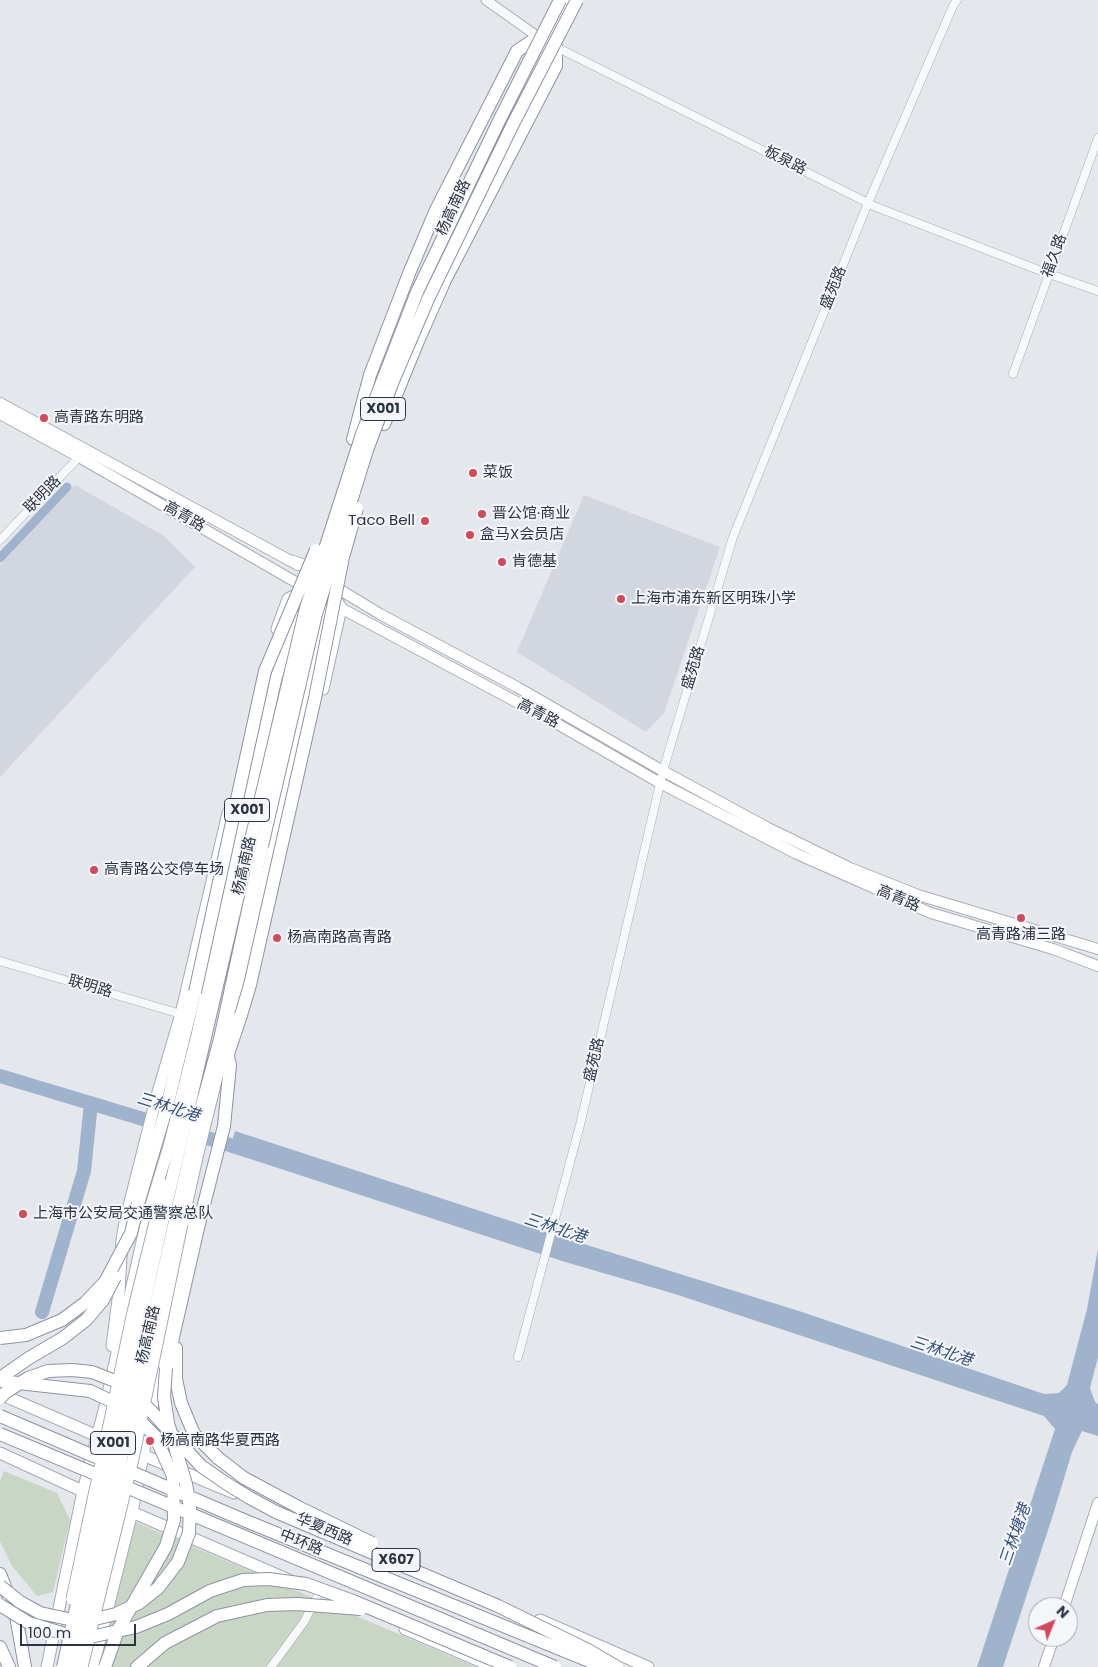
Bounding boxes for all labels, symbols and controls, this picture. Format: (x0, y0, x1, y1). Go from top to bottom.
street label: 板泉路 (761, 143, 809, 179)
street label: 杨高南路 (433, 177, 475, 239)
street label: 福久路 (1039, 232, 1071, 280)
street label: 盛苑路 (817, 264, 851, 312)
road number: X001 (360, 398, 406, 420)
place label: 高青路东明路 (54, 409, 144, 427)
marker: 高青路东明路 (38, 412, 50, 424)
place label: 菜饭 (483, 464, 513, 482)
marker: 菜饭 (467, 467, 479, 479)
street label: 联明路 (21, 473, 65, 517)
street label: 高青路 (160, 498, 208, 536)
place label: 晋公馆·商业 (492, 505, 570, 523)
marker: 晋公馆·商业 (476, 508, 488, 520)
place label: Taco Bell (348, 512, 415, 530)
marker: Taco Bell (419, 515, 431, 527)
place label: 盒马X会员店 (480, 526, 564, 544)
marker: 盒马X会员店 (464, 529, 476, 541)
place label: 肯德基 (512, 553, 557, 571)
marker: 肯德基 (496, 556, 508, 568)
place label: 上海市浦东新区明珠小学 (631, 590, 796, 608)
marker: 上海市浦东新区明珠小学 (615, 593, 627, 605)
street label: 盛苑路 (679, 644, 709, 692)
street label: 高青路 (514, 695, 562, 733)
road number: X001 (224, 798, 270, 822)
street label: 杨高南路 (229, 835, 261, 897)
place label: 高青路公交停车场 (104, 861, 224, 879)
marker: 高青路公交停车场 (88, 864, 100, 876)
street label: 高青路 (874, 882, 922, 916)
marker: 高青路浦三路 (1015, 912, 1027, 924)
place label: 高青路浦三路 (976, 926, 1066, 944)
place label: 杨高南路高青路 (287, 929, 392, 947)
marker: 杨高南路高青路 (271, 932, 283, 944)
street label: 联明路 (66, 972, 114, 1002)
street label: 盛苑路 (581, 1036, 609, 1084)
water label: 三林北港 (135, 1089, 201, 1127)
place label: 上海市公安局交通警察总队 (33, 1205, 213, 1223)
marker: 上海市公安局交通警察总队 (17, 1208, 29, 1220)
water label: 三林北港 (522, 1210, 588, 1248)
street label: 杨高南路 (133, 1304, 165, 1366)
water label: 三林北港 (908, 1333, 974, 1371)
road number: X001 (90, 1432, 136, 1455)
place label: 杨高南路华夏西路 (160, 1432, 280, 1450)
marker: 杨高南路华夏西路 (144, 1435, 156, 1447)
water label: 三林塘港 (997, 1502, 1035, 1568)
street label: 华夏西路 (293, 1510, 355, 1550)
street label: 中环路 (277, 1526, 325, 1560)
road number: X607 (372, 1548, 420, 1572)
north arrow (1028, 1597, 1078, 1647)
text: N (1052, 1601, 1073, 1623)
scale bar (22, 1614, 139, 1646)
text: 100 m (28, 1622, 71, 1643)

